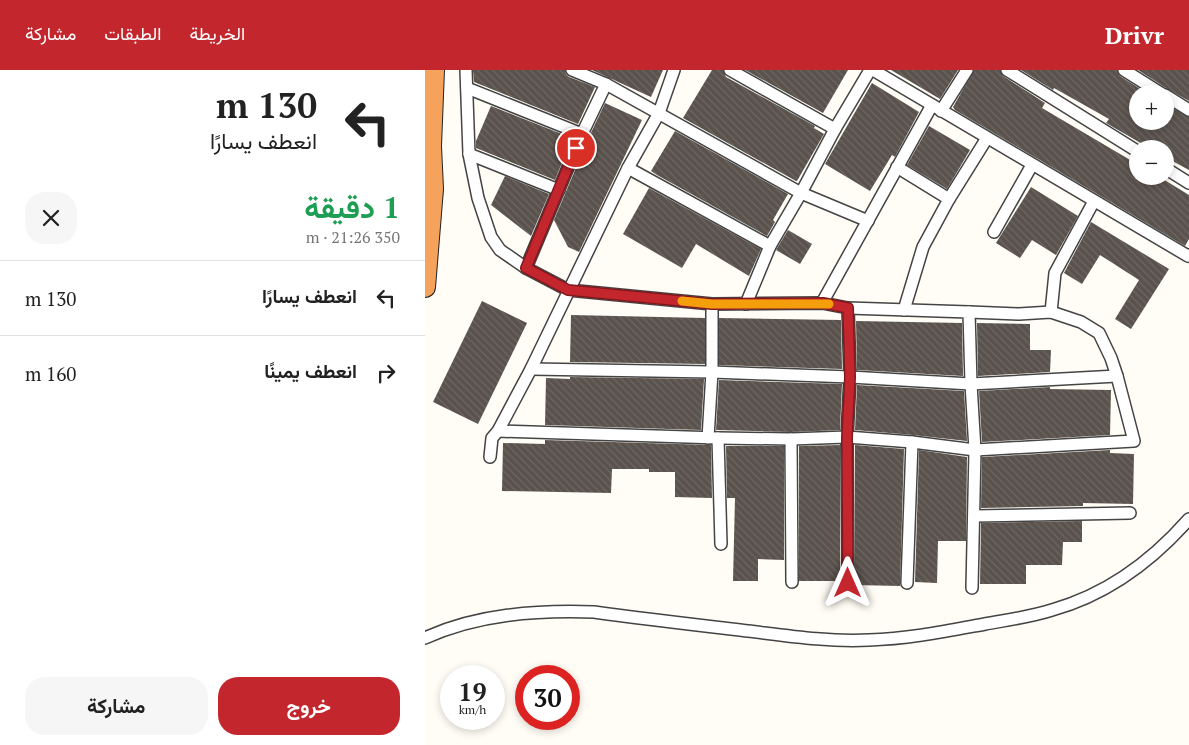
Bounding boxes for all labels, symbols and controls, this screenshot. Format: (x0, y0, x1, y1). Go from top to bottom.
text: Drivr (1105, 19, 1164, 51)
text: مشاركة (25, 21, 76, 45)
text: الطبقات (104, 21, 161, 45)
text: الخريطة (189, 21, 245, 45)
text: 130 m (216, 82, 317, 128)
map controls (1129, 85, 1174, 185)
button: + (1129, 85, 1174, 130)
icon: left (335, 90, 400, 155)
text: انعطف يسارًا (210, 126, 317, 155)
pin (555, 127, 597, 169)
icon: arrive (562, 134, 590, 162)
button: − (1129, 140, 1174, 185)
text: 1 دقيقة (304, 187, 400, 227)
button: close (25, 192, 77, 244)
text: 350 m · 21:26 (306, 226, 400, 248)
text: انعطف يسارًا (262, 283, 357, 308)
icon: left (372, 284, 400, 312)
text: 130 m (25, 286, 76, 311)
text: انعطف يمينًا (264, 358, 357, 383)
icon: right (372, 359, 400, 387)
text: 160 m (25, 361, 76, 386)
position arrow (821, 556, 873, 608)
speed limit sign: 30 (515, 665, 580, 730)
text: 19 (458, 675, 487, 708)
button: مشاركة (25, 677, 208, 735)
button: خروج (218, 677, 400, 735)
text: km/h (459, 702, 486, 717)

